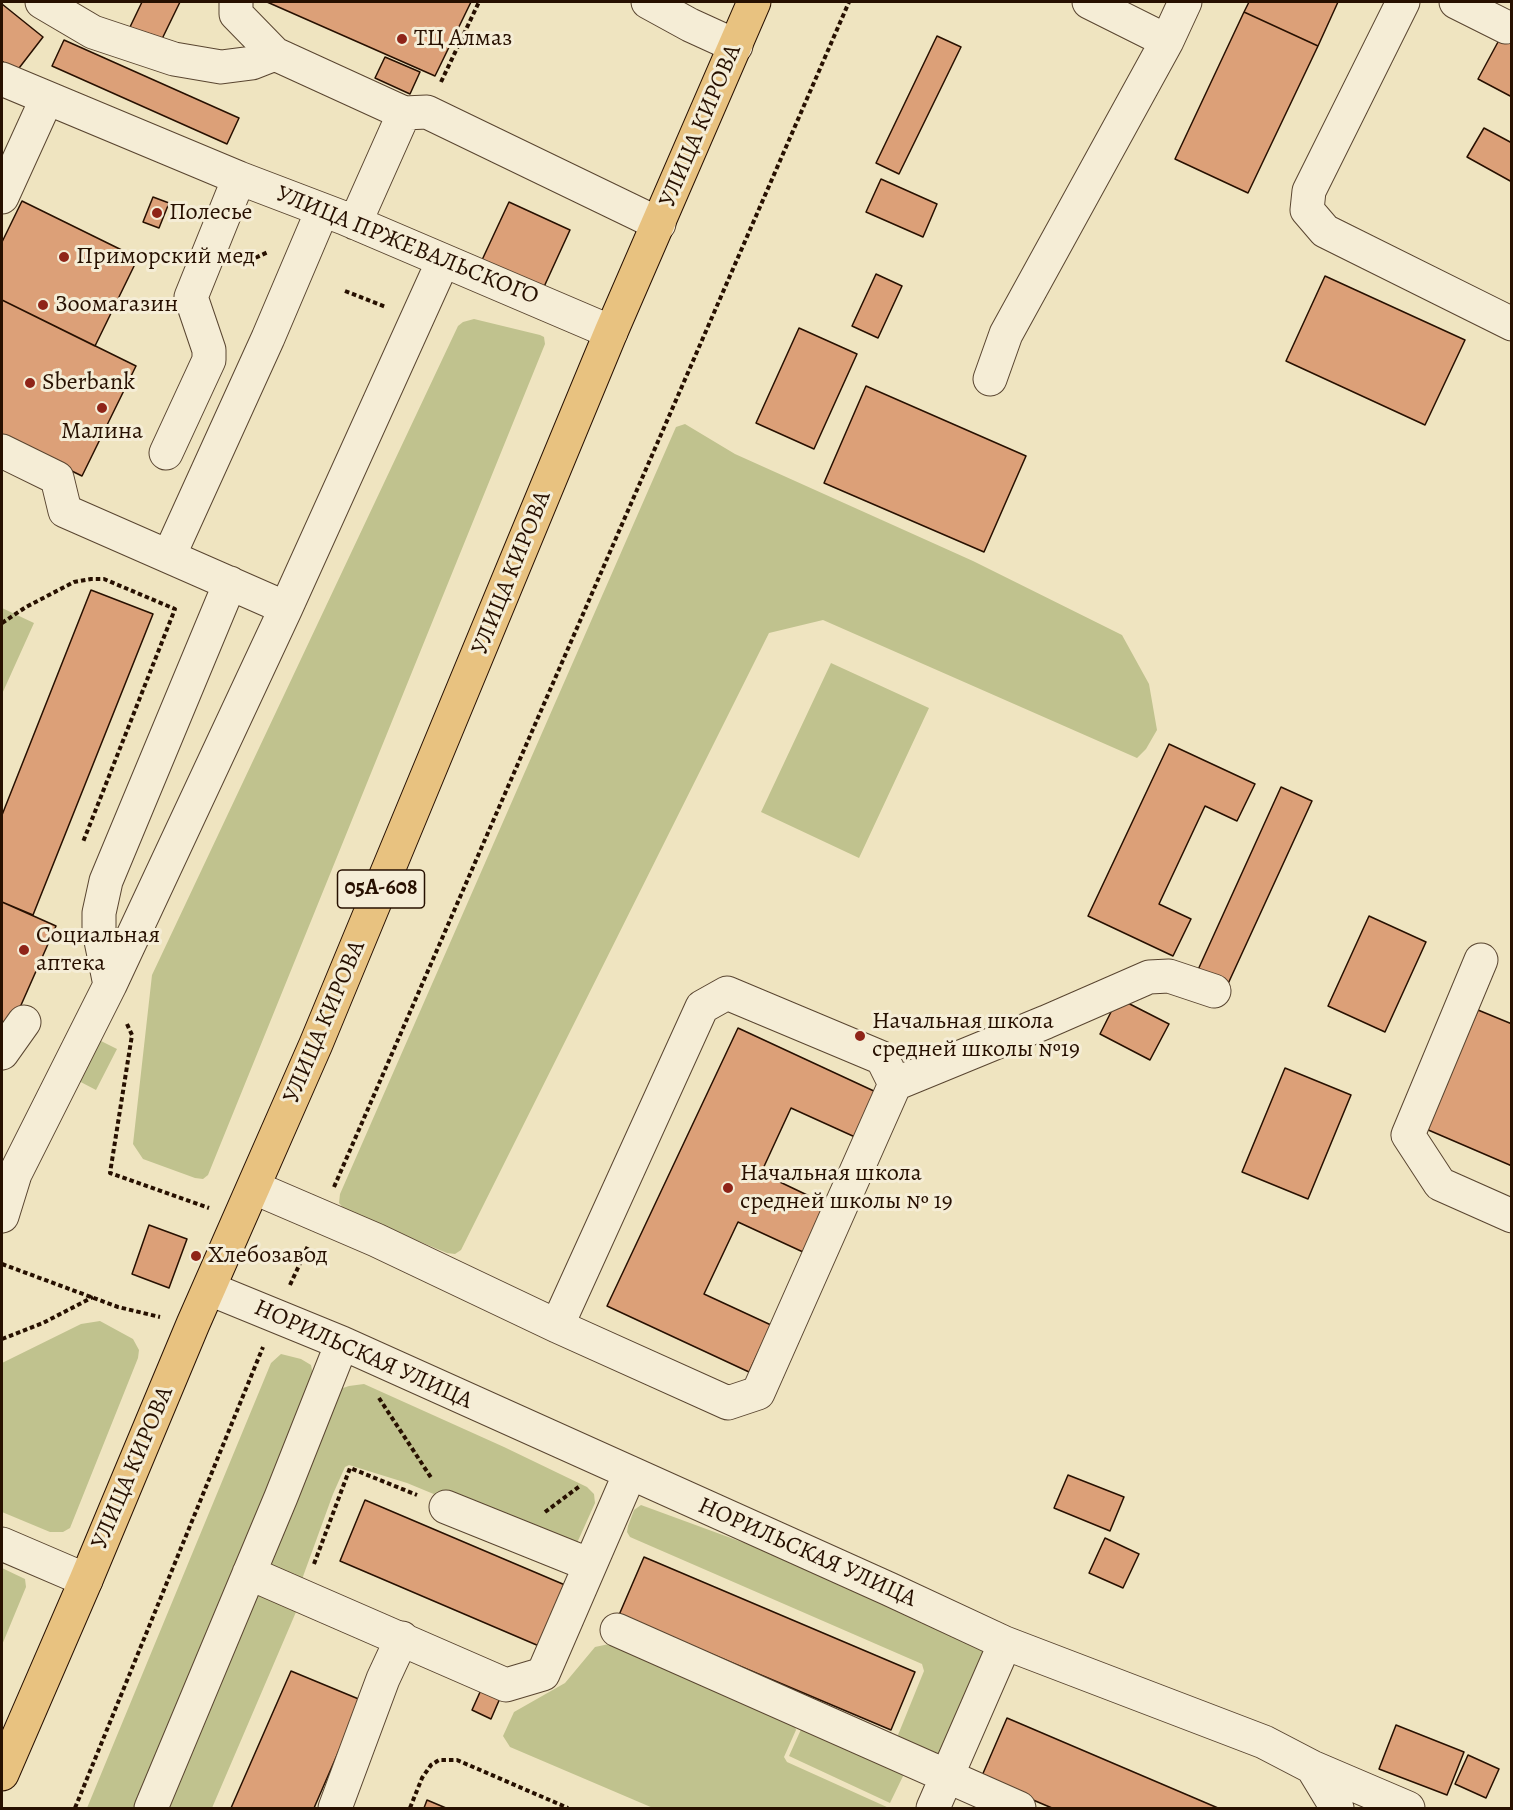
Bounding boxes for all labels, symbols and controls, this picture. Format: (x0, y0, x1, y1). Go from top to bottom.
place label: ТЦ Алмаз (414, 25, 512, 53)
marker: ТЦ Алмаз (395, 32, 409, 46)
street label: УЛИЦА КИРОВА (654, 40, 748, 212)
street label: УЛИЦА ПРЖЕВАЛЬСКОГО (271, 180, 543, 312)
place label: Полесье (169, 199, 252, 227)
marker: Полесье (150, 206, 164, 220)
place label: Приморский мед (76, 243, 255, 271)
marker: Приморский мед (57, 250, 71, 264)
place label: Зоомагазин (55, 291, 178, 319)
marker: Зоомагазин (36, 298, 50, 312)
place label: Sberbank (42, 369, 135, 397)
marker: Sberbank (23, 376, 37, 390)
marker: Малина (95, 401, 109, 415)
place label: Малина (61, 418, 143, 446)
street label: УЛИЦА КИРОВА (466, 487, 558, 659)
road number: 05А-608 (338, 870, 424, 908)
place label: Социальная аптека (36, 922, 160, 978)
street label: УЛИЦА КИРОВА (278, 936, 372, 1108)
marker: Социальная аптека (17, 943, 31, 957)
place label: Начальная школа средней школы №19 (872, 1008, 1080, 1064)
marker: Начальная школа средней школы №19 (853, 1029, 867, 1043)
place label: Начальная школа средней школы № 19 (740, 1160, 953, 1216)
marker: Начальная школа средней школы № 19 (721, 1181, 735, 1195)
place label: Хлебoзавод (208, 1242, 328, 1270)
marker: Хлебoзавод (189, 1249, 203, 1263)
street label: НОРИЛЬСКАЯ УЛИЦА (249, 1294, 477, 1416)
street label: УЛИЦА КИРОВА (86, 1382, 180, 1554)
street label: НОРИЛЬСКАЯ УЛИЦА (693, 1492, 921, 1614)

